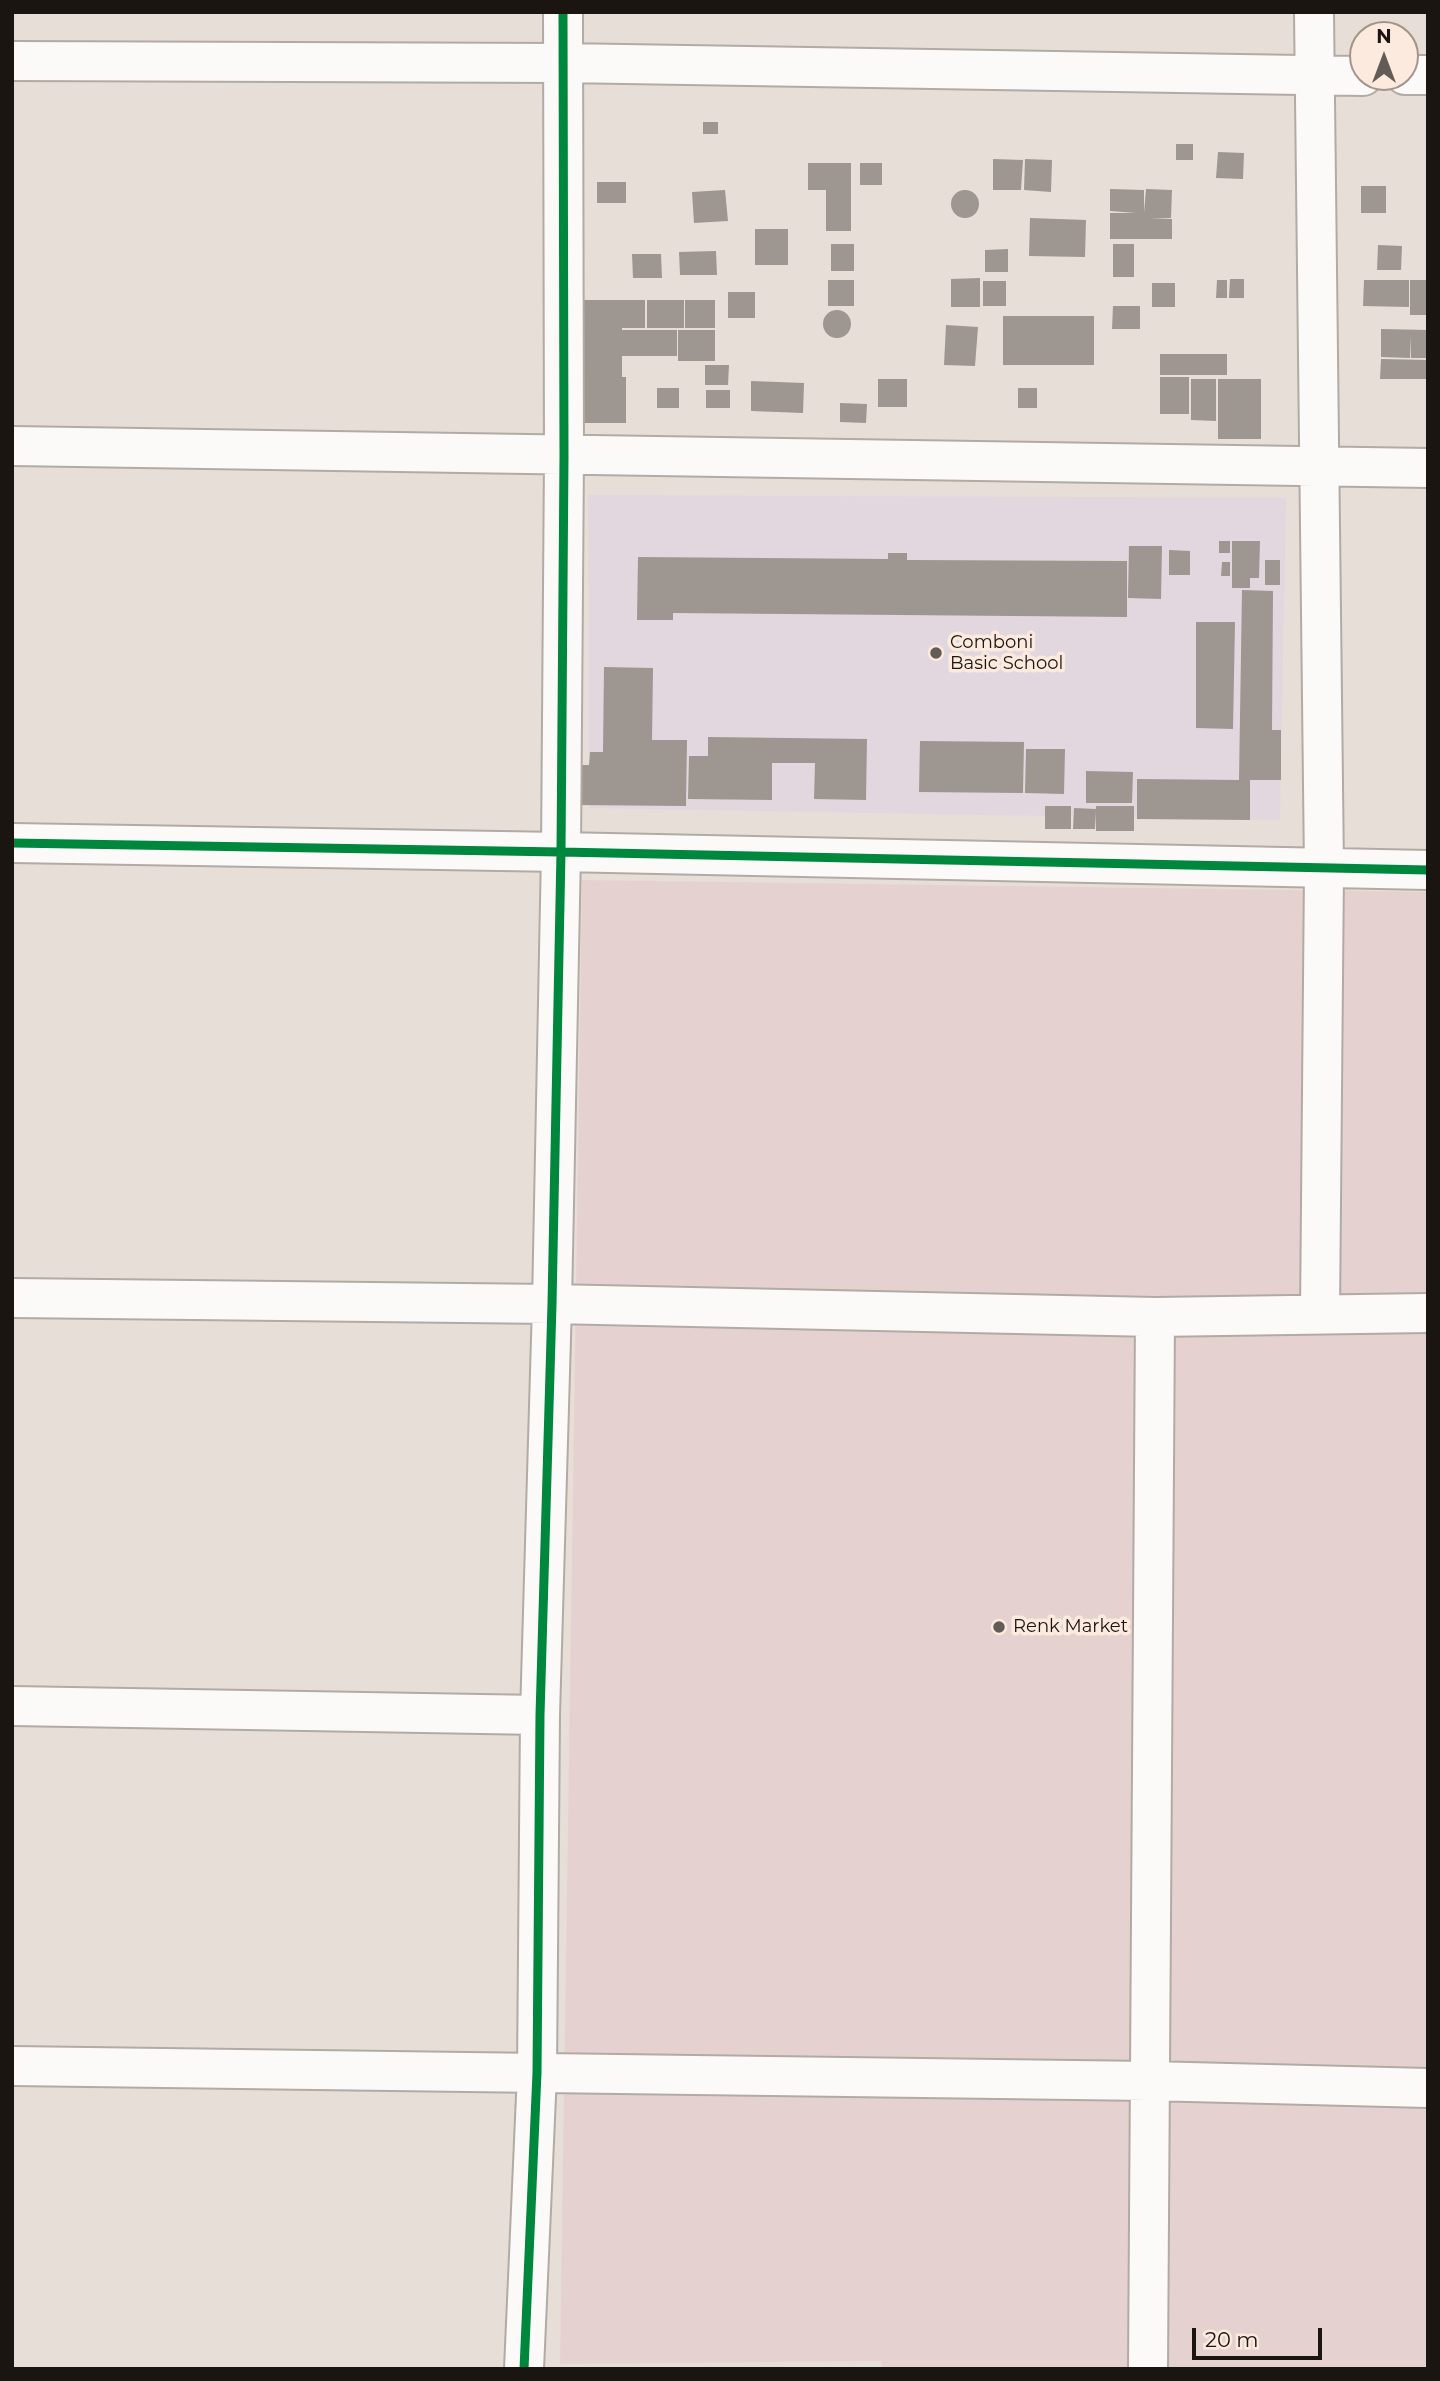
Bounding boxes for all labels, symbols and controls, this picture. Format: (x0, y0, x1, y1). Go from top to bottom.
north arrow (1349, 21, 1419, 91)
text: N (1376, 25, 1392, 48)
place label: Comboni Basic School (950, 632, 1063, 674)
marker: Comboni Basic School (928, 645, 944, 661)
place label: Renk Market (1013, 1616, 1128, 1638)
marker: Renk Market (991, 1619, 1007, 1635)
scale bar (1195, 2314, 1324, 2358)
text: 20 m (1205, 2327, 1259, 2352)

